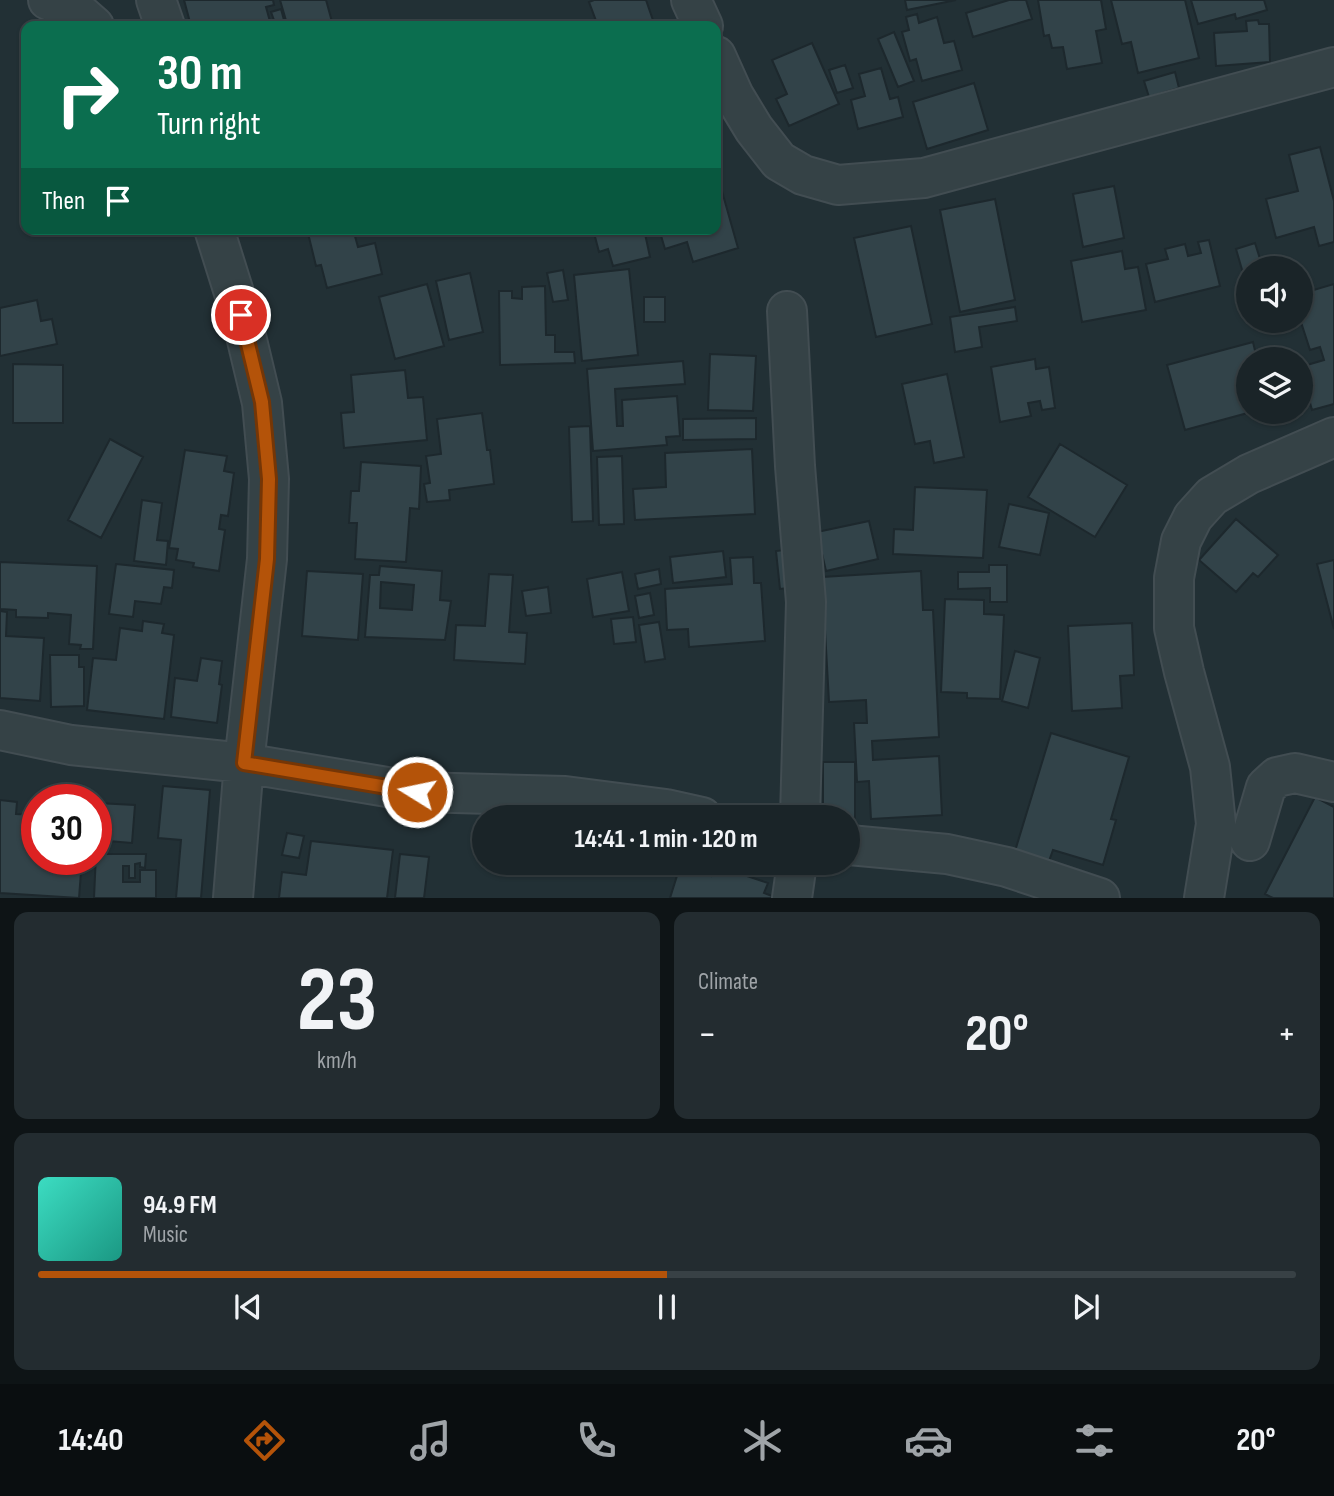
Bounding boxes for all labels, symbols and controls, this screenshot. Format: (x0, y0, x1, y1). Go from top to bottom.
text: 30 m (157, 45, 242, 104)
icon: right (42, 49, 133, 140)
text: Turn right (157, 105, 261, 144)
icon: arrive (99, 182, 137, 220)
text: Then (42, 186, 85, 217)
map controls (1236, 256, 1313, 424)
button: sound (1236, 256, 1313, 333)
pin (211, 285, 271, 345)
icon: arrive (222, 296, 260, 334)
button: layers (1236, 347, 1313, 424)
position arrow (380, 755, 454, 829)
speed limit sign: 30 (21, 784, 112, 875)
text: 14:41 · 1 min · 120 m (574, 824, 758, 855)
text: 23 (297, 947, 377, 1056)
text: Climate (698, 968, 758, 996)
text: 20° (965, 1003, 1029, 1066)
text: − (698, 1012, 717, 1057)
text: + (1277, 1012, 1296, 1057)
text: km/h (317, 1047, 357, 1075)
text: 94.9 FM (143, 1190, 217, 1221)
text: Music (143, 1221, 188, 1249)
icon: previous (229, 1288, 267, 1326)
icon: pause (648, 1288, 686, 1326)
icon: next (1067, 1288, 1105, 1326)
icon: directions (240, 1416, 289, 1465)
icon: music (406, 1416, 455, 1465)
icon: phone (572, 1416, 621, 1465)
icon: climate (738, 1416, 787, 1465)
icon: car (904, 1416, 953, 1465)
icon: filters (1070, 1416, 1119, 1465)
text: 14:40 (58, 1421, 123, 1460)
text: 20° (1236, 1421, 1275, 1460)

